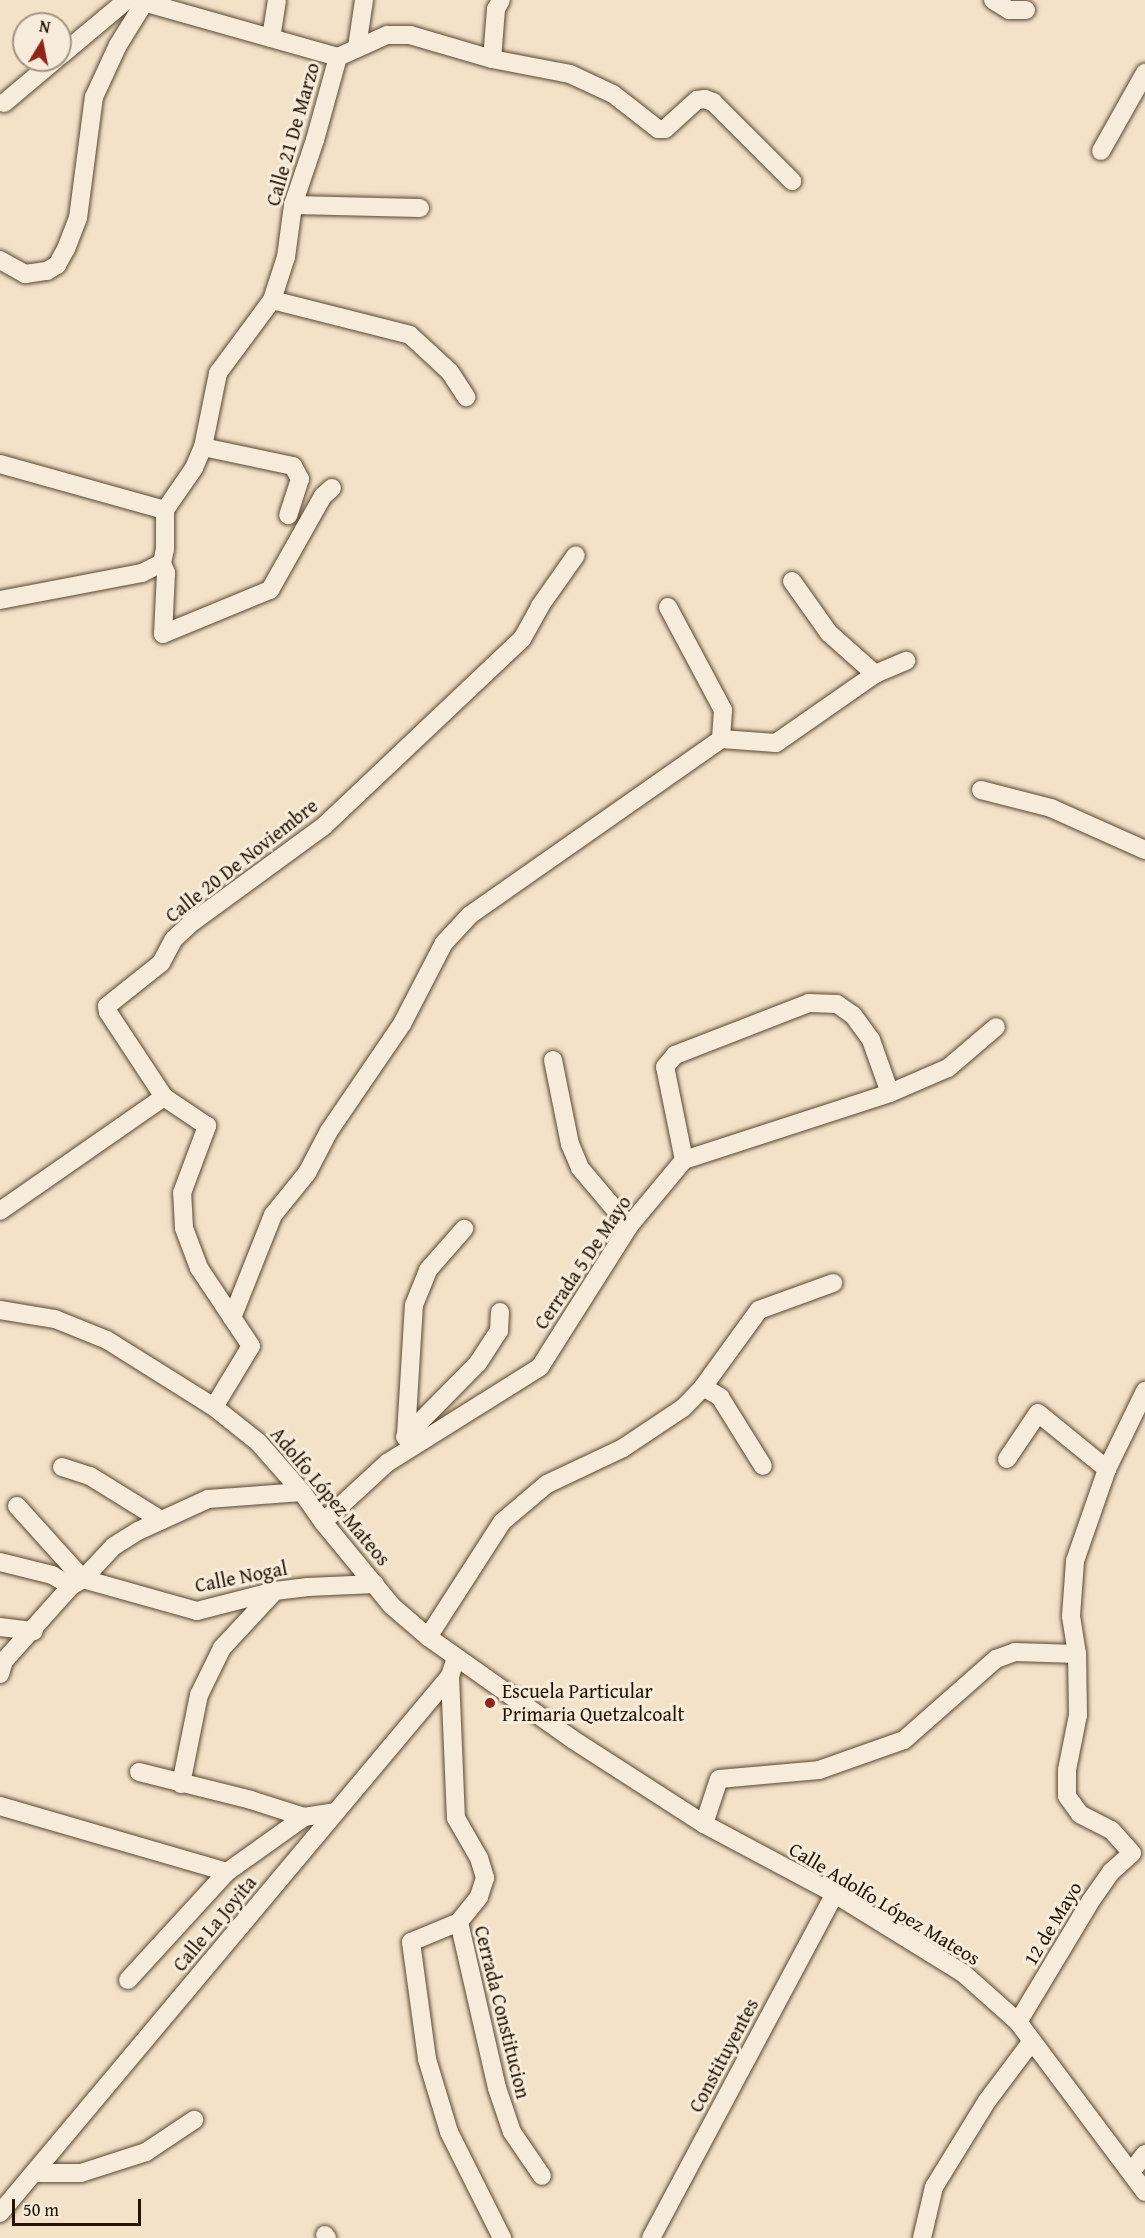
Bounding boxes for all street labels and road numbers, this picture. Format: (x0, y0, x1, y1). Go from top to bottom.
street label: Calle 21 De Marzo (260, 60, 324, 208)
street label: Calle 20 De Noviembre (160, 793, 322, 927)
street label: Cerrada 5 De Mayo (528, 1191, 636, 1333)
street label: Adolfo López Mateos (266, 1422, 396, 1570)
street label: Calle Nogal (193, 1555, 289, 1597)
street label: Calle Adolfo López Mateos (785, 1836, 985, 1970)
street label: Calle La Joyita (167, 1870, 261, 1976)
street label: 12 de Mayo (1018, 1877, 1086, 1969)
street label: Cerrada Constitucion (470, 1923, 536, 2101)
street label: Constituyentes (683, 1994, 763, 2116)

